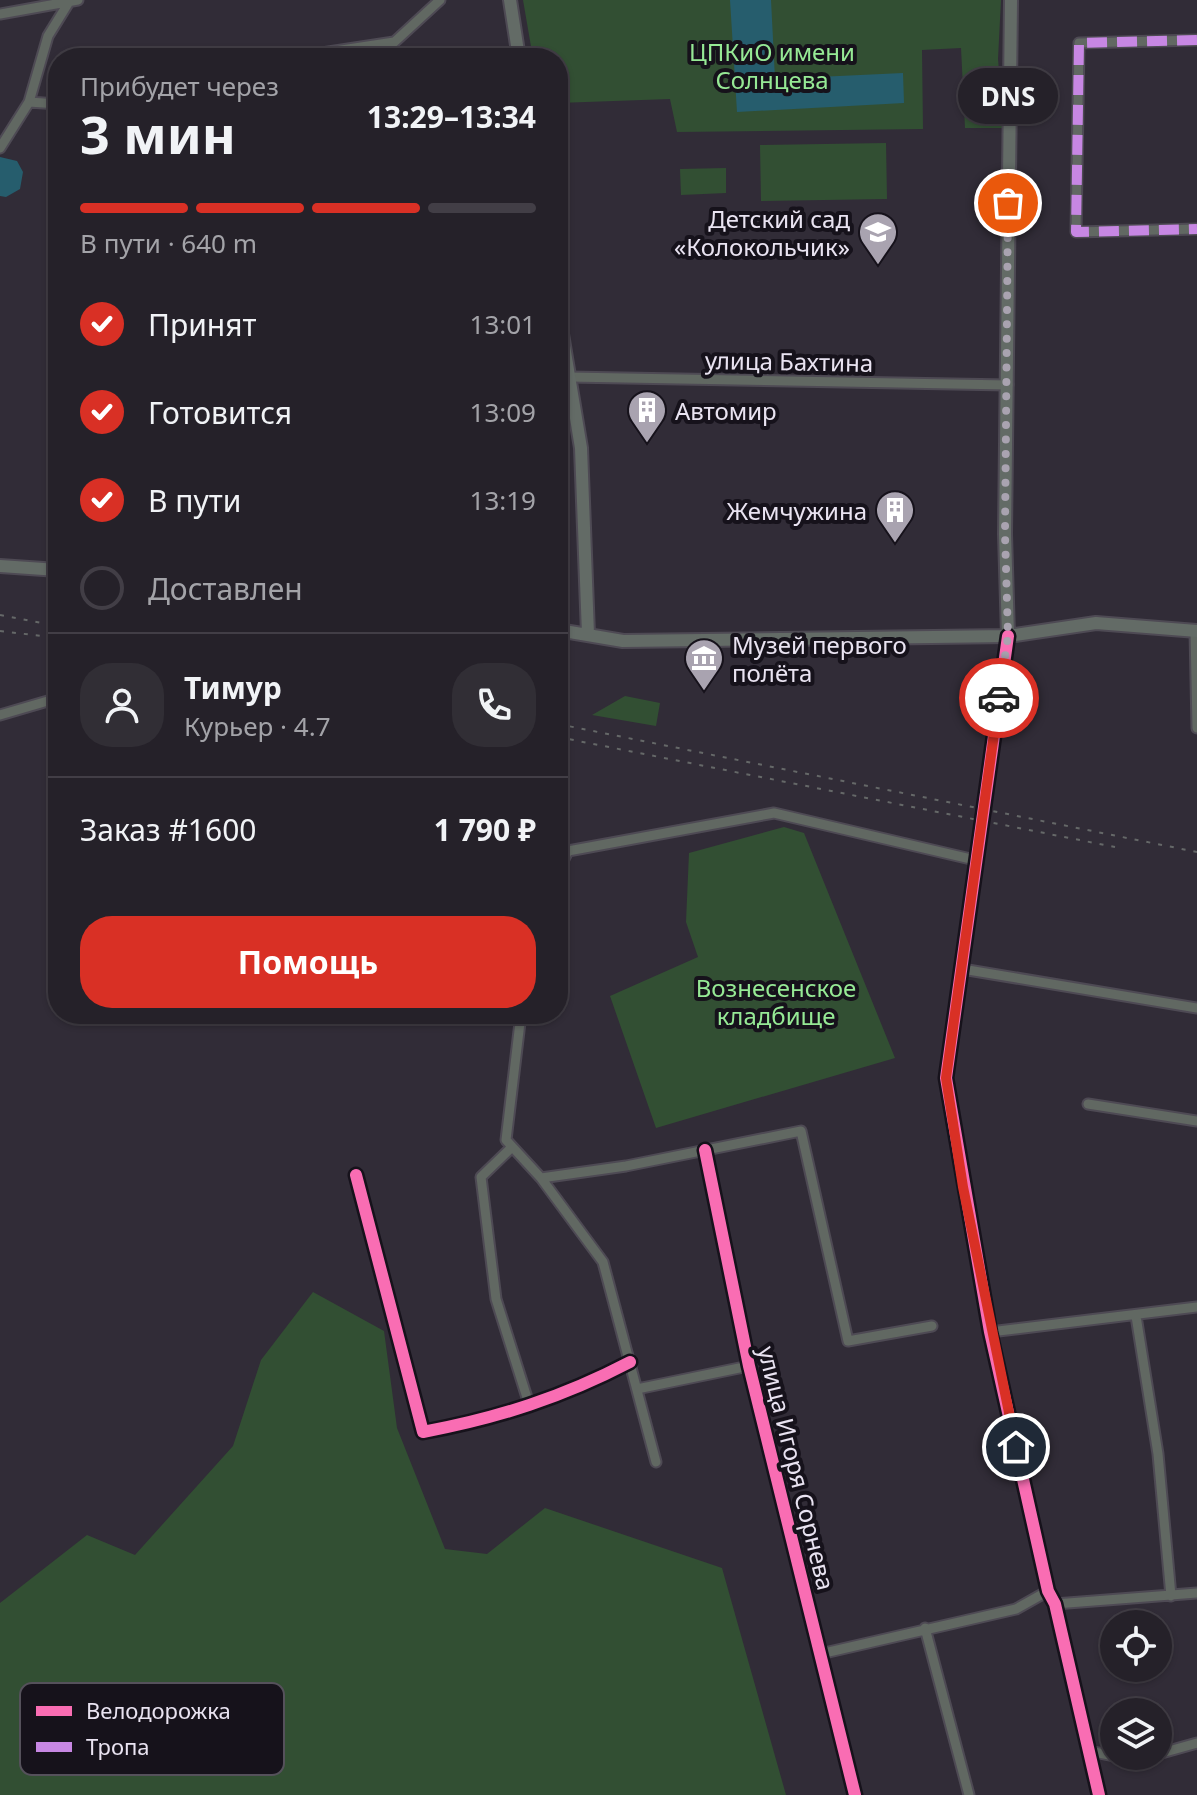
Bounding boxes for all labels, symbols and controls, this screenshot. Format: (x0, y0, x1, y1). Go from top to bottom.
park label: ЦПКиО имени Солнцева (689, 35, 855, 96)
callout: DNS (958, 67, 1058, 123)
text: Прибудет через (80, 68, 279, 104)
text: DNS (981, 78, 1035, 114)
text: 13:29–13:34 (367, 96, 536, 137)
text: 3 мин (80, 98, 236, 169)
pin (974, 169, 1042, 237)
icon: bag (986, 181, 1030, 225)
place label: Детский сад «Колокольчик» (674, 202, 850, 263)
school or university icon: Детский сад «Колокольчик» (857, 211, 899, 266)
text: В пути · 640 m (80, 225, 257, 261)
icon: check (80, 302, 124, 346)
text: Принят (148, 304, 257, 345)
text: 13:01 (470, 306, 536, 342)
street label: улица Бахтина (705, 343, 873, 379)
building icon: Автомир (626, 389, 668, 444)
icon: check (80, 390, 124, 434)
text: Готовится (148, 392, 292, 433)
text: 13:09 (470, 394, 536, 430)
place label: Автомир (675, 394, 777, 427)
icon: check (80, 478, 124, 522)
text: В пути (148, 480, 241, 521)
text: 13:19 (470, 482, 536, 518)
building icon: Жемчужина (874, 489, 916, 544)
place label: Жемчужина (727, 494, 867, 527)
text: Доставлен (148, 568, 303, 609)
place label: Музей первого полёта (732, 628, 907, 689)
museum icon: Музей первого полёта (683, 637, 725, 692)
courier (959, 658, 1039, 738)
button: person (80, 663, 164, 747)
button: phone (452, 663, 536, 747)
text: Тимур (184, 667, 282, 708)
icon: car (977, 676, 1021, 720)
text: Курьер · 4.7 (184, 708, 331, 744)
text: Заказ #1600 (80, 809, 256, 850)
text: 1 790 ₽ (434, 809, 536, 850)
button: Помощь (80, 916, 536, 1008)
park label: Вознесенское кладбище (696, 971, 856, 1032)
street label: улица Игоря Сорнева (751, 1343, 843, 1593)
pin (982, 1413, 1050, 1481)
icon: home (994, 1425, 1038, 1469)
map controls (1100, 1610, 1172, 1770)
button: locate (1100, 1610, 1172, 1682)
legend (20, 1683, 284, 1775)
text: Велодорожка (86, 1695, 231, 1725)
button: layers (1100, 1698, 1172, 1770)
text: Тропа (86, 1731, 150, 1761)

